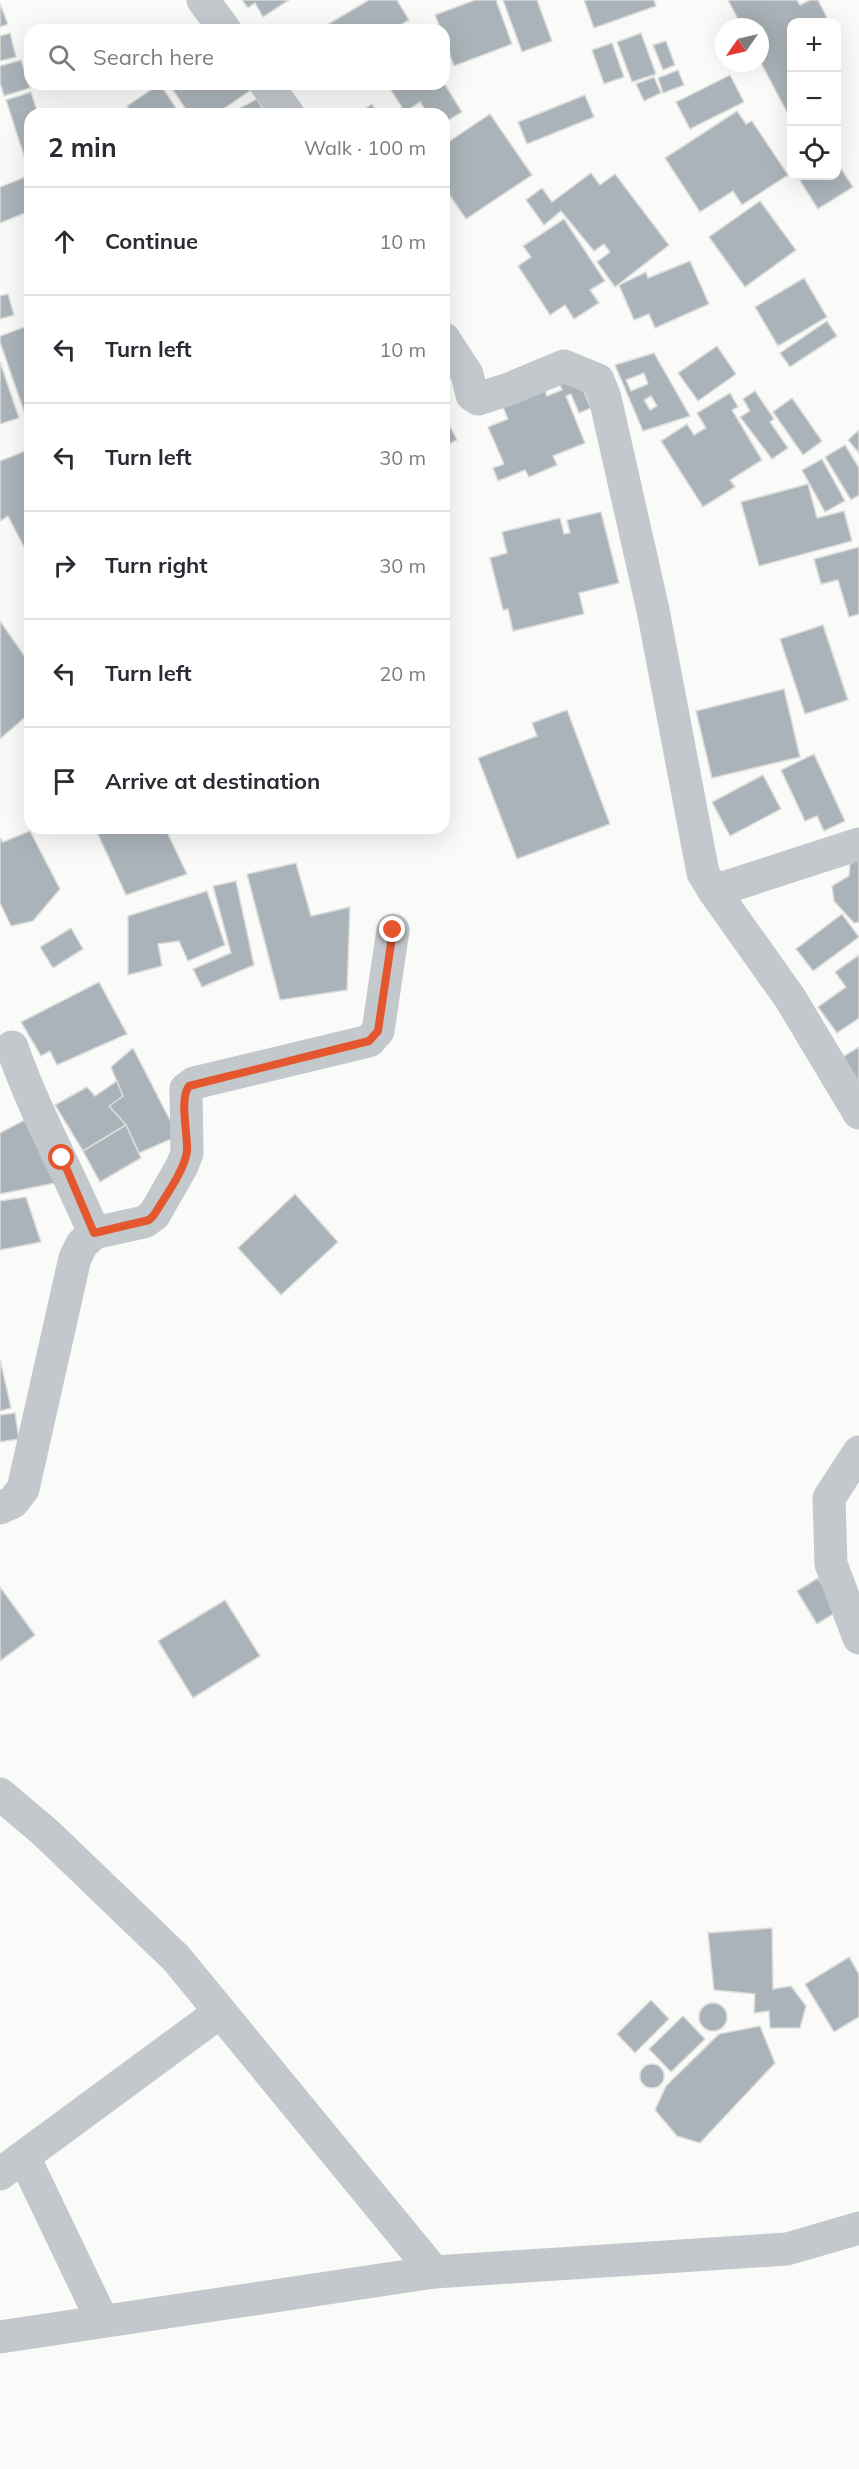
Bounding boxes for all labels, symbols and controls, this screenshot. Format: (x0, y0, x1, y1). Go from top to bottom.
north arrow (715, 18, 769, 72)
map controls (787, 18, 841, 180)
button: + (787, 18, 841, 72)
search box (24, 24, 450, 90)
icon: search (45, 41, 78, 74)
text: Search here (93, 43, 214, 71)
button: − (787, 72, 841, 126)
button: locate (787, 126, 841, 180)
text: 2 min (48, 131, 117, 164)
text: Walk · 100 m (304, 135, 426, 160)
icon: ahead (48, 225, 81, 258)
text: Continue (105, 227, 198, 255)
text: 10 m (379, 229, 426, 254)
icon: left (48, 333, 81, 366)
text: Turn left (105, 335, 192, 363)
text: 10 m (379, 337, 426, 362)
icon: left (48, 441, 81, 474)
text: Turn left (105, 443, 192, 471)
text: 30 m (379, 445, 426, 470)
icon: right (48, 549, 81, 582)
text: Turn right (105, 551, 208, 579)
text: 30 m (379, 553, 426, 578)
icon: left (48, 657, 81, 690)
text: Turn left (105, 659, 192, 687)
text: 20 m (379, 661, 426, 686)
icon: arrive (48, 765, 81, 798)
text: Arrive at destination (105, 767, 320, 795)
route end (379, 916, 405, 942)
route start (48, 1144, 74, 1170)

